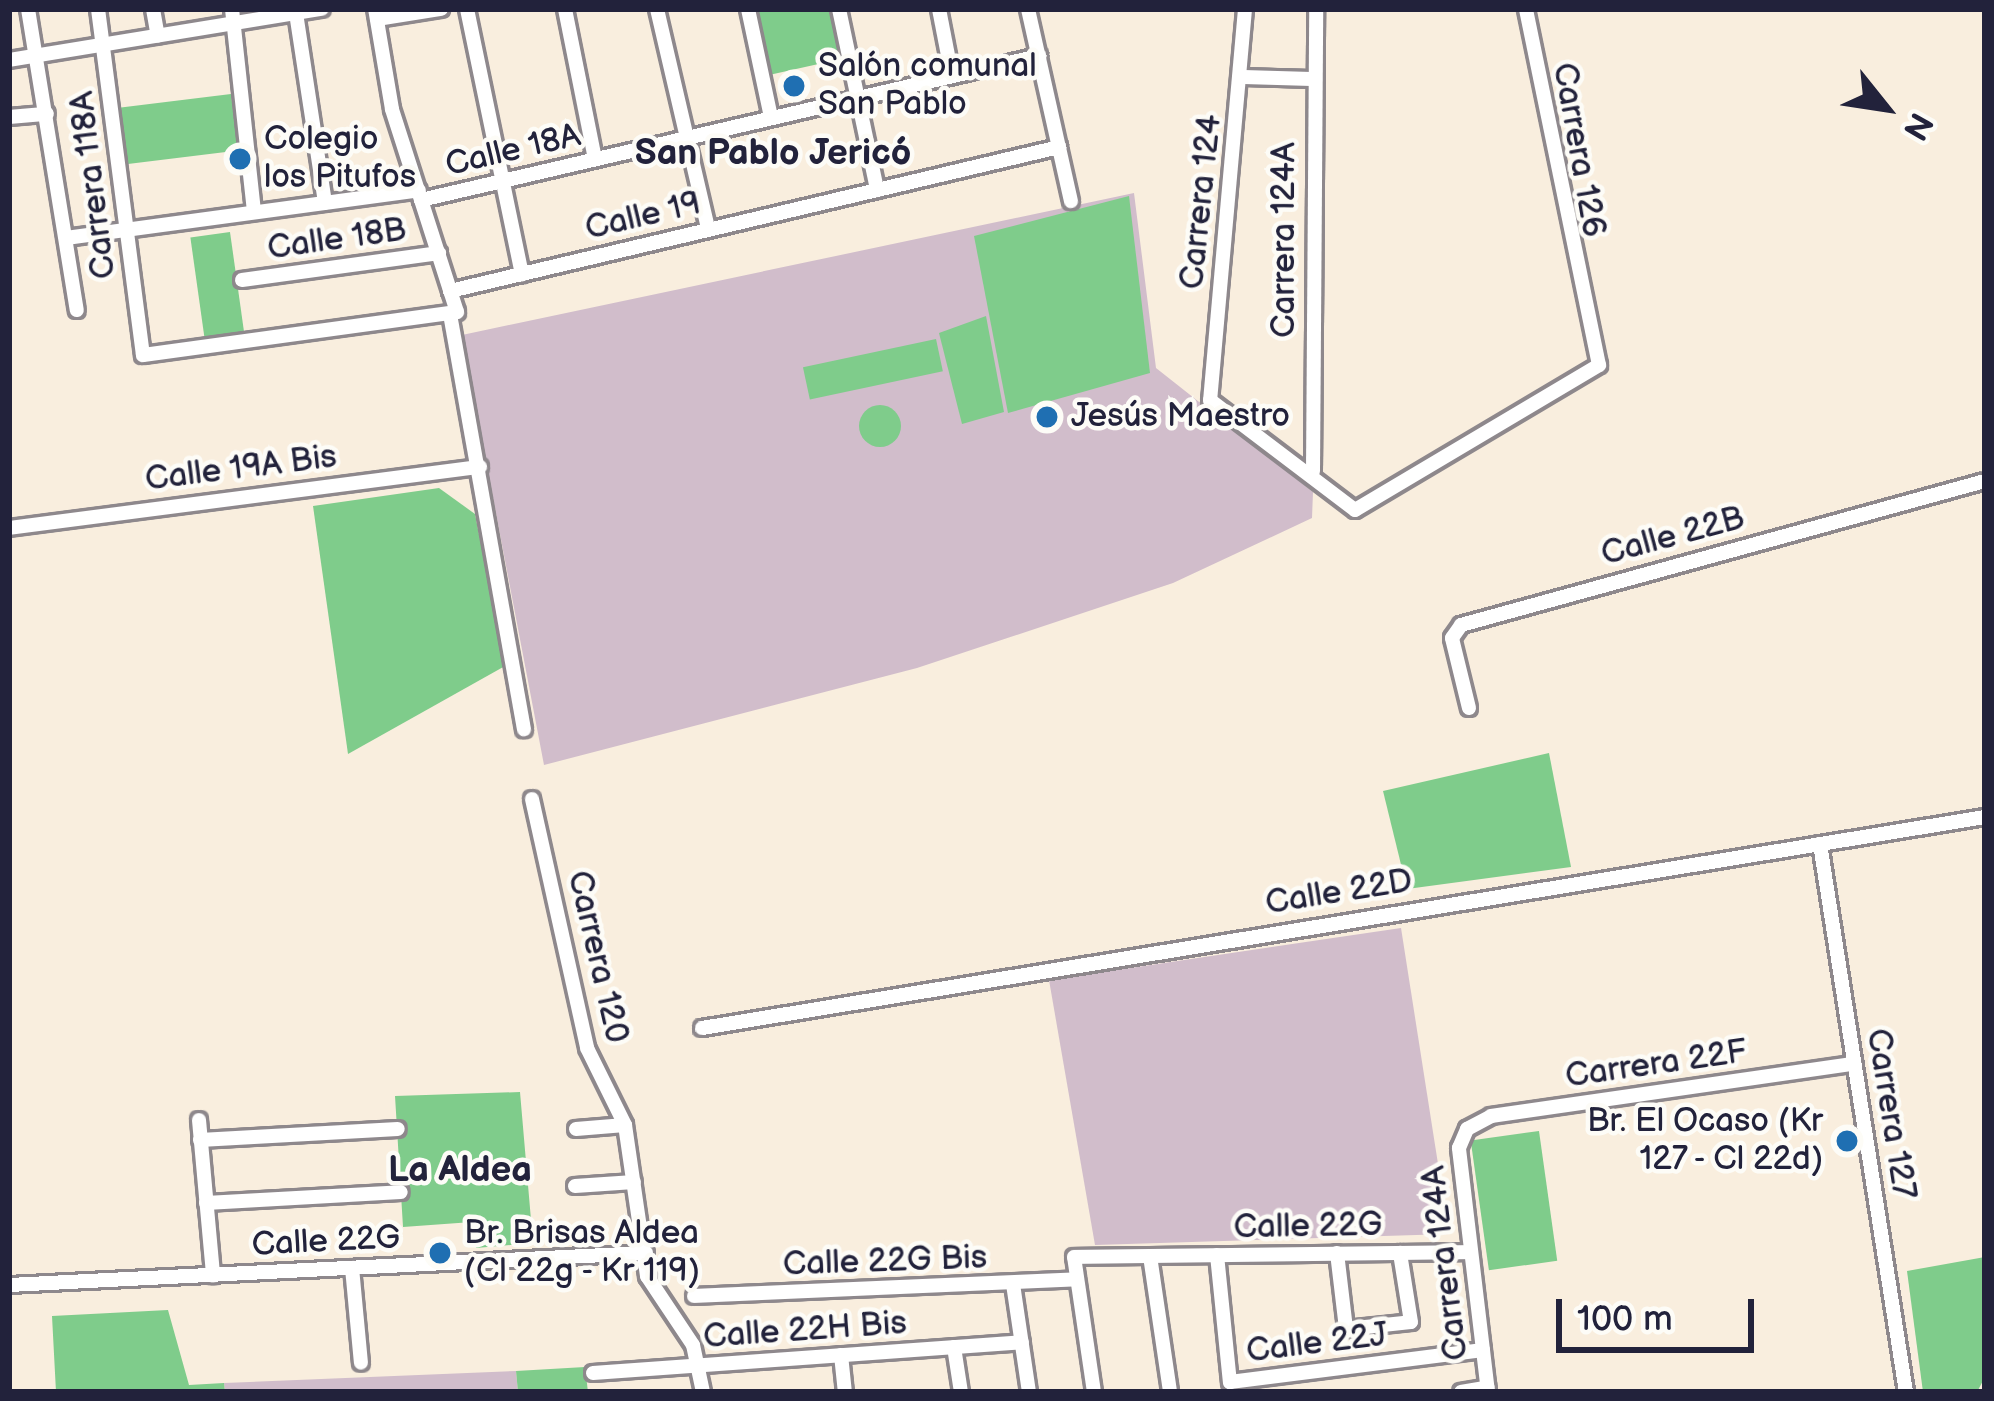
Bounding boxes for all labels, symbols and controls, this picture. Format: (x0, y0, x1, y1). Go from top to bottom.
place label: Salón comunal San Pablo (818, 47, 1037, 125)
north arrow (1826, 48, 1946, 168)
street label: Carrera 126 (1543, 60, 1613, 240)
marker: Salón comunal San Pablo (781, 73, 807, 99)
street label: Carrera 118A (63, 89, 125, 281)
text: N (1894, 105, 1941, 147)
street label: Carrera 124 (1173, 113, 1231, 291)
street label: Calle 18A (442, 116, 584, 186)
place label: Colegio los Pitufos (264, 120, 416, 198)
district label: San Pablo Jericó (635, 132, 911, 176)
street label: Carrera 124A (1265, 142, 1305, 338)
marker: Colegio los Pitufos (227, 146, 253, 172)
street label: Calle 19 (582, 185, 704, 249)
street label: Calle 18B (265, 211, 409, 269)
place label: Jesús Maestro (1071, 397, 1290, 437)
marker: Jesús Maestro (1034, 404, 1060, 430)
street label: Calle 19A Bis (143, 438, 339, 500)
street label: Calle 22B (1597, 499, 1749, 575)
street label: Calle 22D (1263, 862, 1415, 924)
street label: Carrera 120 (558, 867, 636, 1047)
street label: Carrera 127 (1857, 1026, 1923, 1202)
street label: Carrera 22F (1563, 1033, 1749, 1097)
place label: Br. El Ocaso (Kr 127 - Cl 22d) (1587, 1102, 1823, 1180)
marker: Br. El Ocaso (Kr 127 - Cl 22d) (1834, 1128, 1860, 1154)
district label: La Aldea (388, 1149, 532, 1193)
street label: Carrera 124A (1414, 1163, 1478, 1363)
street label: Calle 22G (1233, 1206, 1383, 1248)
place label: Br. Brisas Aldea (Cl 22g - Kr 119) (464, 1214, 702, 1292)
street label: Calle 22G (251, 1218, 401, 1266)
street label: Calle 22G Bis (782, 1239, 988, 1285)
marker: Br. Brisas Aldea (Cl 22g - Kr 119) (427, 1240, 453, 1266)
scale bar (1562, 1275, 1760, 1349)
text: 100 m (1577, 1298, 1673, 1341)
street label: Calle 22H Bis (702, 1304, 908, 1358)
street label: Calle 22J (1244, 1316, 1390, 1372)

